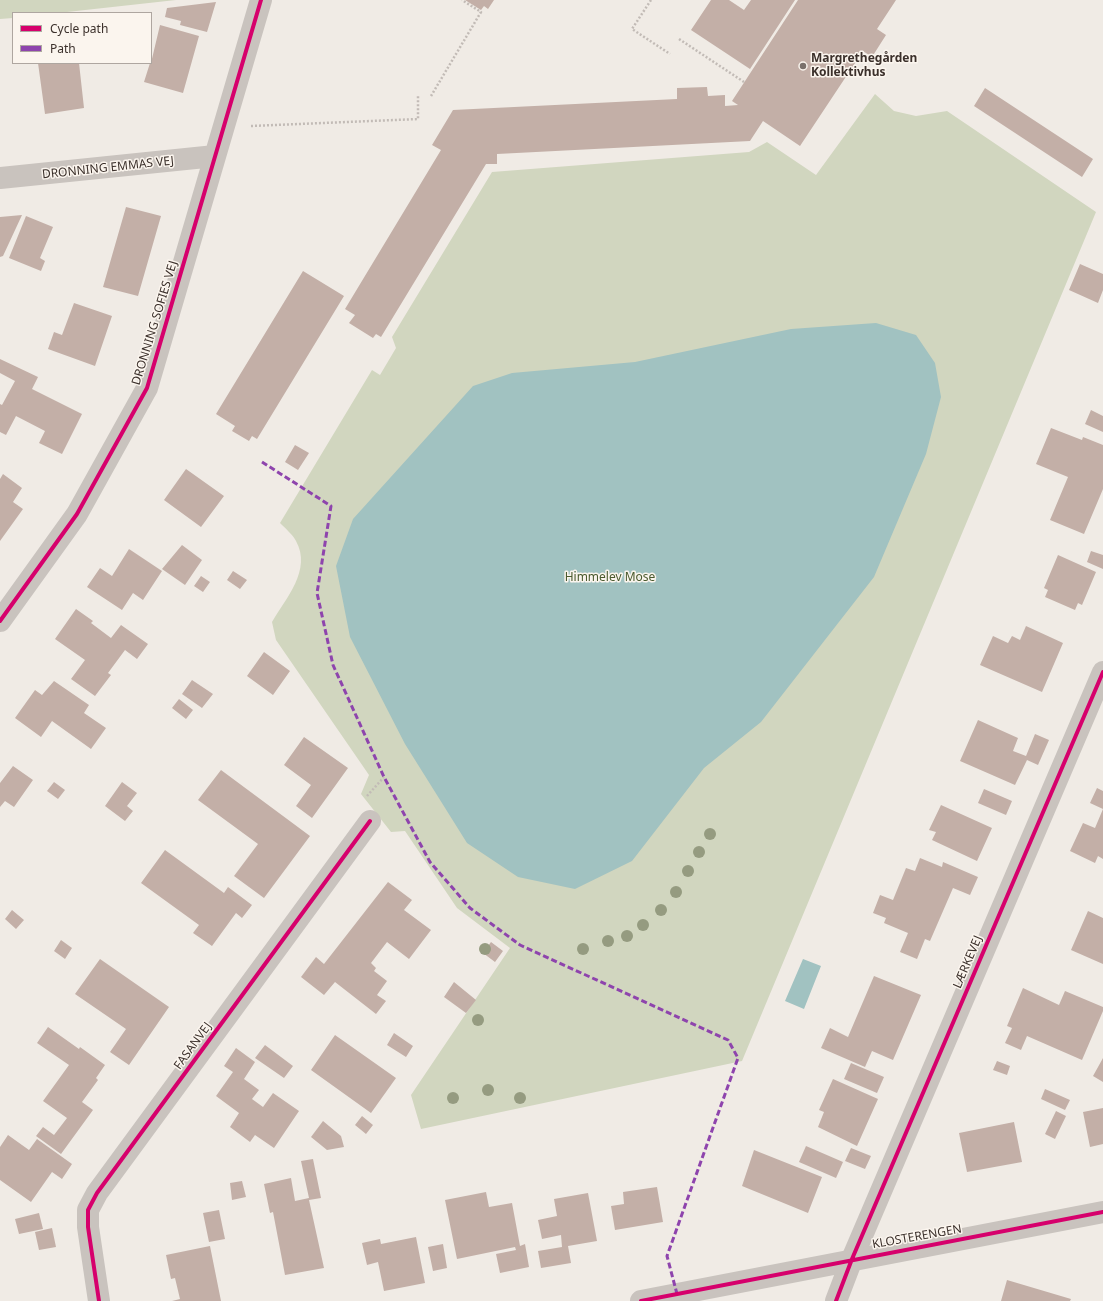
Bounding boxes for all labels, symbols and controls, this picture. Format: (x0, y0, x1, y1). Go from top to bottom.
legend (12, 12, 152, 64)
text: Cycle path (50, 20, 108, 37)
text: Path (50, 40, 76, 57)
place label: Margrethegården Kollektivhus (811, 52, 917, 80)
marker: Margrethegården Kollektivhus (798, 61, 808, 71)
street label: DRONNING EMMAS VEJ (41, 154, 175, 182)
street label: DRONNING SOFIES VEJ (129, 259, 181, 387)
park label: Himmelev Mose (565, 571, 655, 585)
street label: LÆRKEVEJ (950, 933, 986, 991)
street label: FASANVEJ (171, 1020, 215, 1072)
street label: KLOSTERENGEN (871, 1222, 963, 1252)

